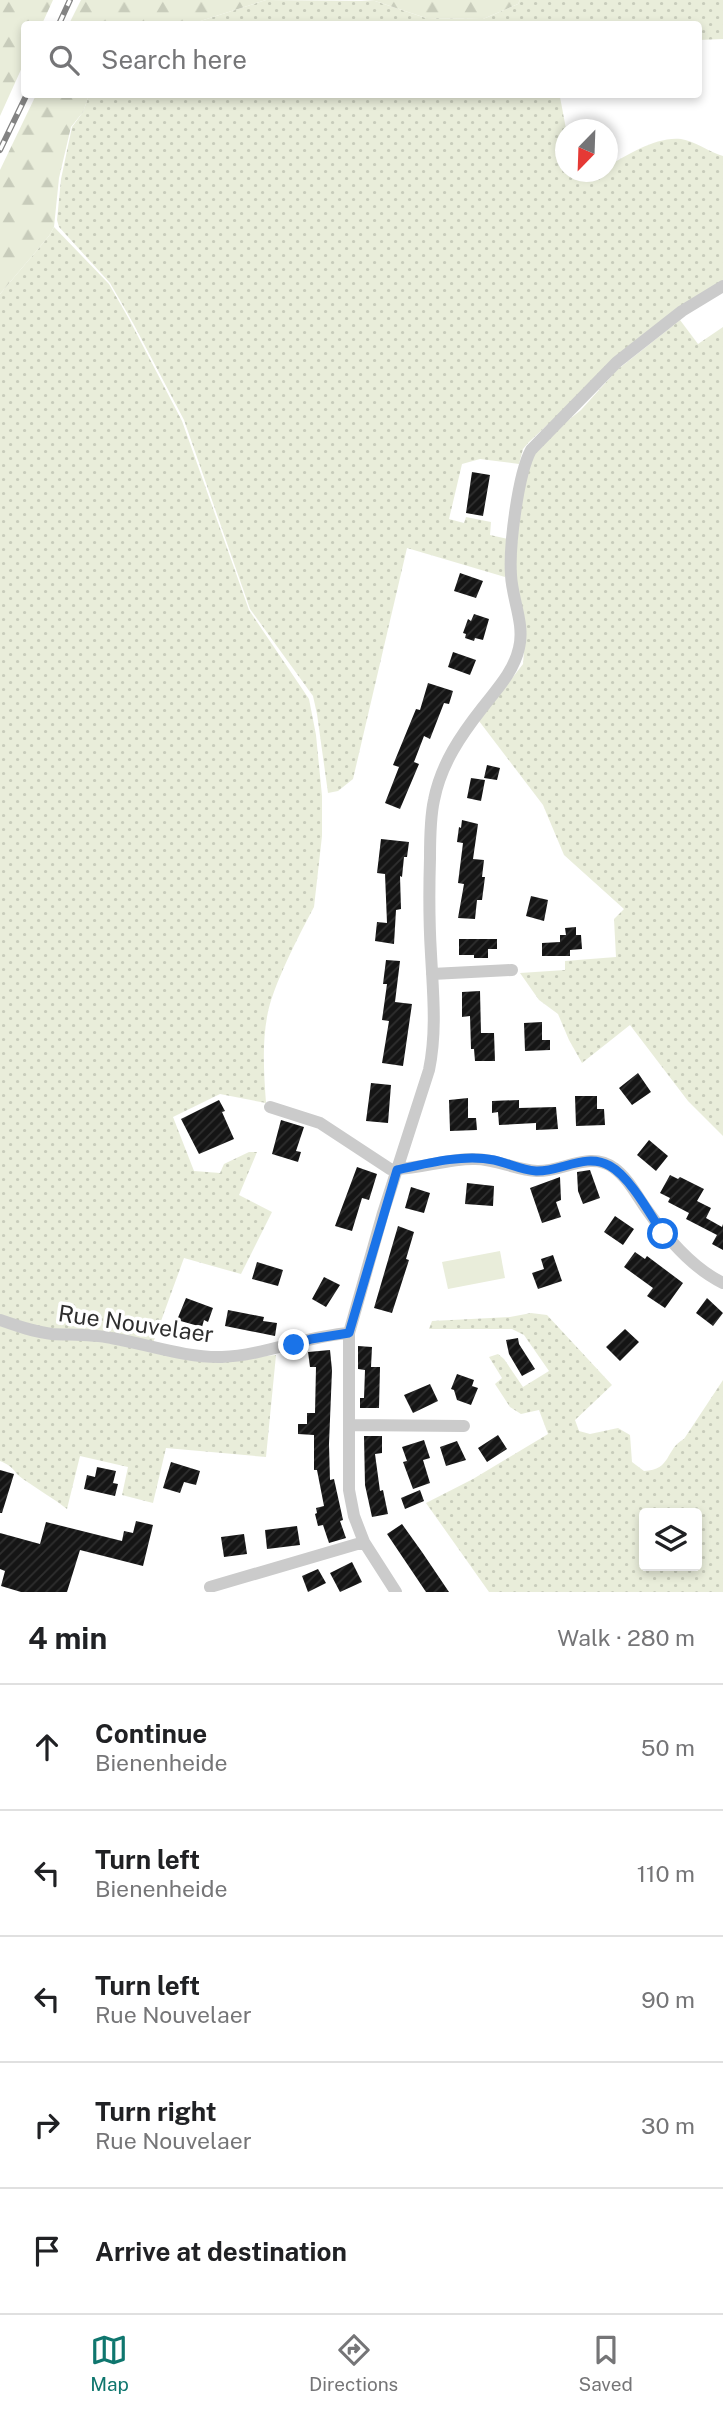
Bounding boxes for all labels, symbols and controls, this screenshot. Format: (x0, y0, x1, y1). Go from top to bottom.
search box (21, 21, 702, 98)
icon: search (45, 41, 83, 79)
text: Search here (101, 44, 247, 75)
north arrow (555, 119, 618, 182)
route start (647, 1218, 678, 1249)
street label: Rue Nouvelaer (57, 1299, 216, 1348)
route end (278, 1329, 309, 1360)
map controls (639, 1508, 702, 1571)
button: layers (639, 1508, 702, 1571)
text: 4 min (28, 1620, 107, 1656)
text: Walk · 280 m (557, 1624, 695, 1651)
text: Continue (95, 1718, 207, 1749)
icon: ahead (28, 1728, 66, 1766)
text: 50 m (641, 1734, 695, 1761)
text: Bienenheide (95, 1749, 227, 1776)
text: Turn left (95, 1844, 200, 1875)
icon: left (28, 1854, 66, 1892)
text: 110 m (637, 1860, 695, 1887)
text: Bienenheide (95, 1875, 227, 1902)
text: Turn left (95, 1970, 200, 2001)
icon: left (28, 1980, 66, 2018)
text: 90 m (641, 1986, 695, 2013)
text: Rue Nouvelaer (95, 2001, 252, 2028)
text: Turn right (95, 2096, 217, 2127)
icon: right (28, 2106, 66, 2144)
text: 30 m (641, 2112, 695, 2139)
text: Rue Nouvelaer (95, 2127, 252, 2154)
icon: arrive (28, 2232, 66, 2270)
text: Arrive at destination (95, 2236, 347, 2267)
tab: Map (90, 2331, 129, 2395)
tab: Directions (309, 2331, 398, 2395)
tab: Saved (579, 2331, 633, 2395)

